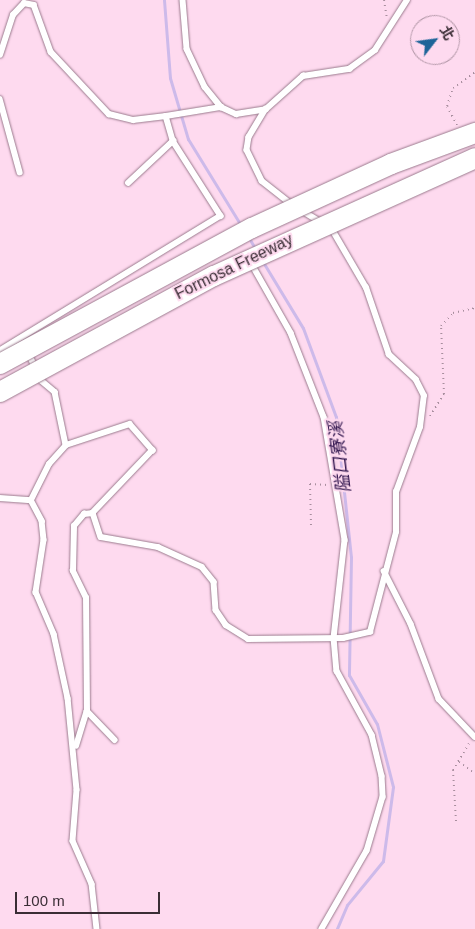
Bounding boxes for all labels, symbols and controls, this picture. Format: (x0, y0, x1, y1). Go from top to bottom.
north arrow (410, 15, 460, 65)
text: 北 (437, 23, 458, 43)
street label: Formosa Freeway (172, 230, 296, 304)
water label: 隘口寮溪 (325, 420, 355, 494)
scale bar (18, 882, 162, 914)
text: 100 m (23, 892, 65, 909)

